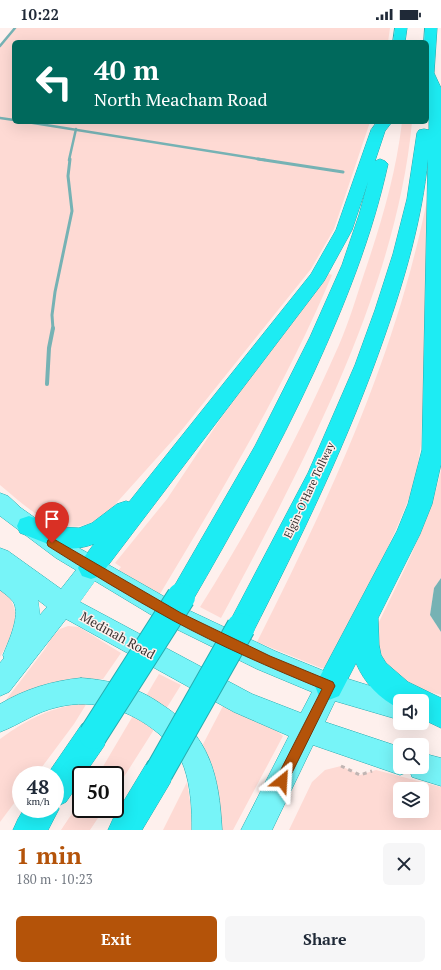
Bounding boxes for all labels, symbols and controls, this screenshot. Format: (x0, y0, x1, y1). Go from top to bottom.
text: 10:22 (20, 4, 59, 24)
text: 40 m (94, 51, 159, 88)
icon: left (28, 56, 80, 108)
text: North Meacham Road (94, 87, 268, 111)
street label: Elgin-O'Hare Tollway (281, 439, 338, 540)
pin (35, 502, 69, 543)
icon: arrive (41, 508, 63, 530)
street label: Medinah Road (77, 607, 159, 663)
map controls (393, 694, 429, 818)
button: sound (393, 694, 429, 730)
button: search (393, 738, 429, 774)
position arrow (261, 760, 303, 802)
speed limit sign: 50 (72, 766, 124, 818)
text: 48 (27, 773, 49, 800)
button: layers (393, 782, 429, 818)
text: km/h (26, 795, 50, 808)
text: 1 min (16, 839, 82, 871)
button: close (383, 843, 425, 885)
text: 180 m · 10:23 (16, 870, 93, 888)
button: Exit (16, 916, 217, 962)
button: Share (225, 916, 425, 962)

